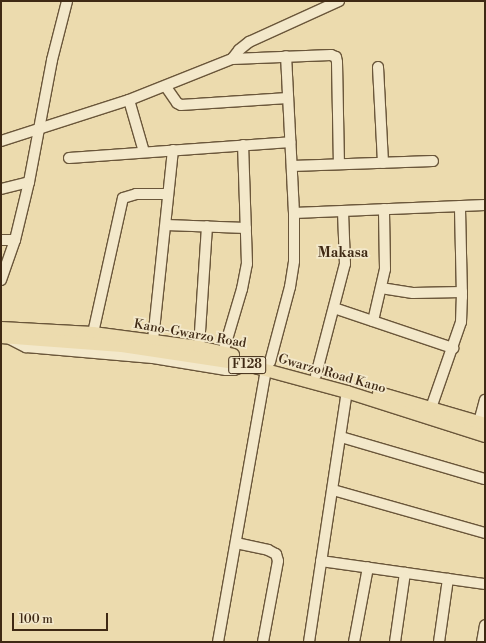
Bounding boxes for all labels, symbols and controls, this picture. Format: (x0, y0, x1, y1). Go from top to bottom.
district label: Makasa (318, 245, 368, 261)
street label: Kano-Gwarzo Road (132, 316, 248, 352)
street label: Gwarzo Road Kano (276, 351, 388, 397)
road number: F128 (228, 355, 266, 375)
scale bar (14, 605, 110, 631)
text: 100 m (19, 612, 53, 627)

